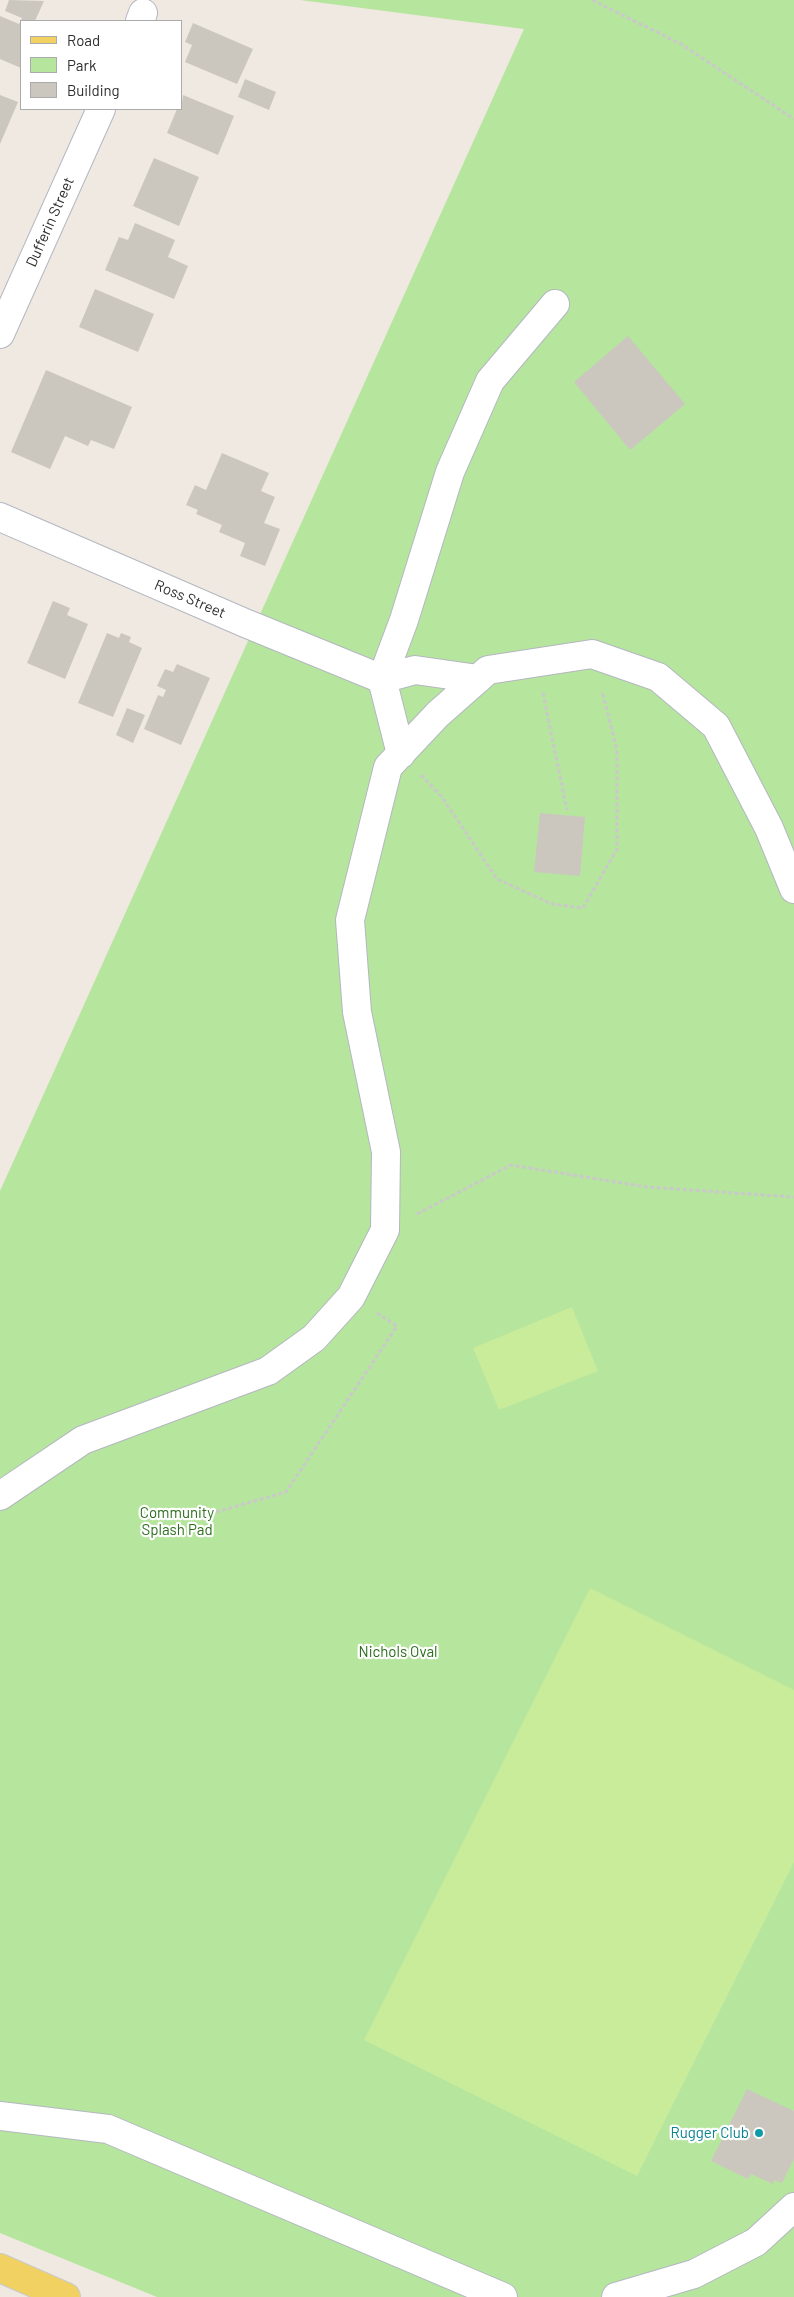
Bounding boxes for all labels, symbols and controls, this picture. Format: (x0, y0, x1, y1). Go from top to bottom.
legend (20, 20, 182, 110)
text: Road (67, 31, 100, 49)
text: Park (67, 56, 96, 74)
text: Building (67, 81, 120, 99)
street label: Dufferin Street (22, 174, 78, 270)
street label: Ross Street (152, 576, 228, 622)
park label: Community Splash Pad (140, 1504, 214, 1539)
park label: Nichols Oval (359, 1643, 437, 1661)
place label: Rugger Club (670, 2124, 749, 2142)
marker: Rugger Club (753, 2127, 765, 2139)

